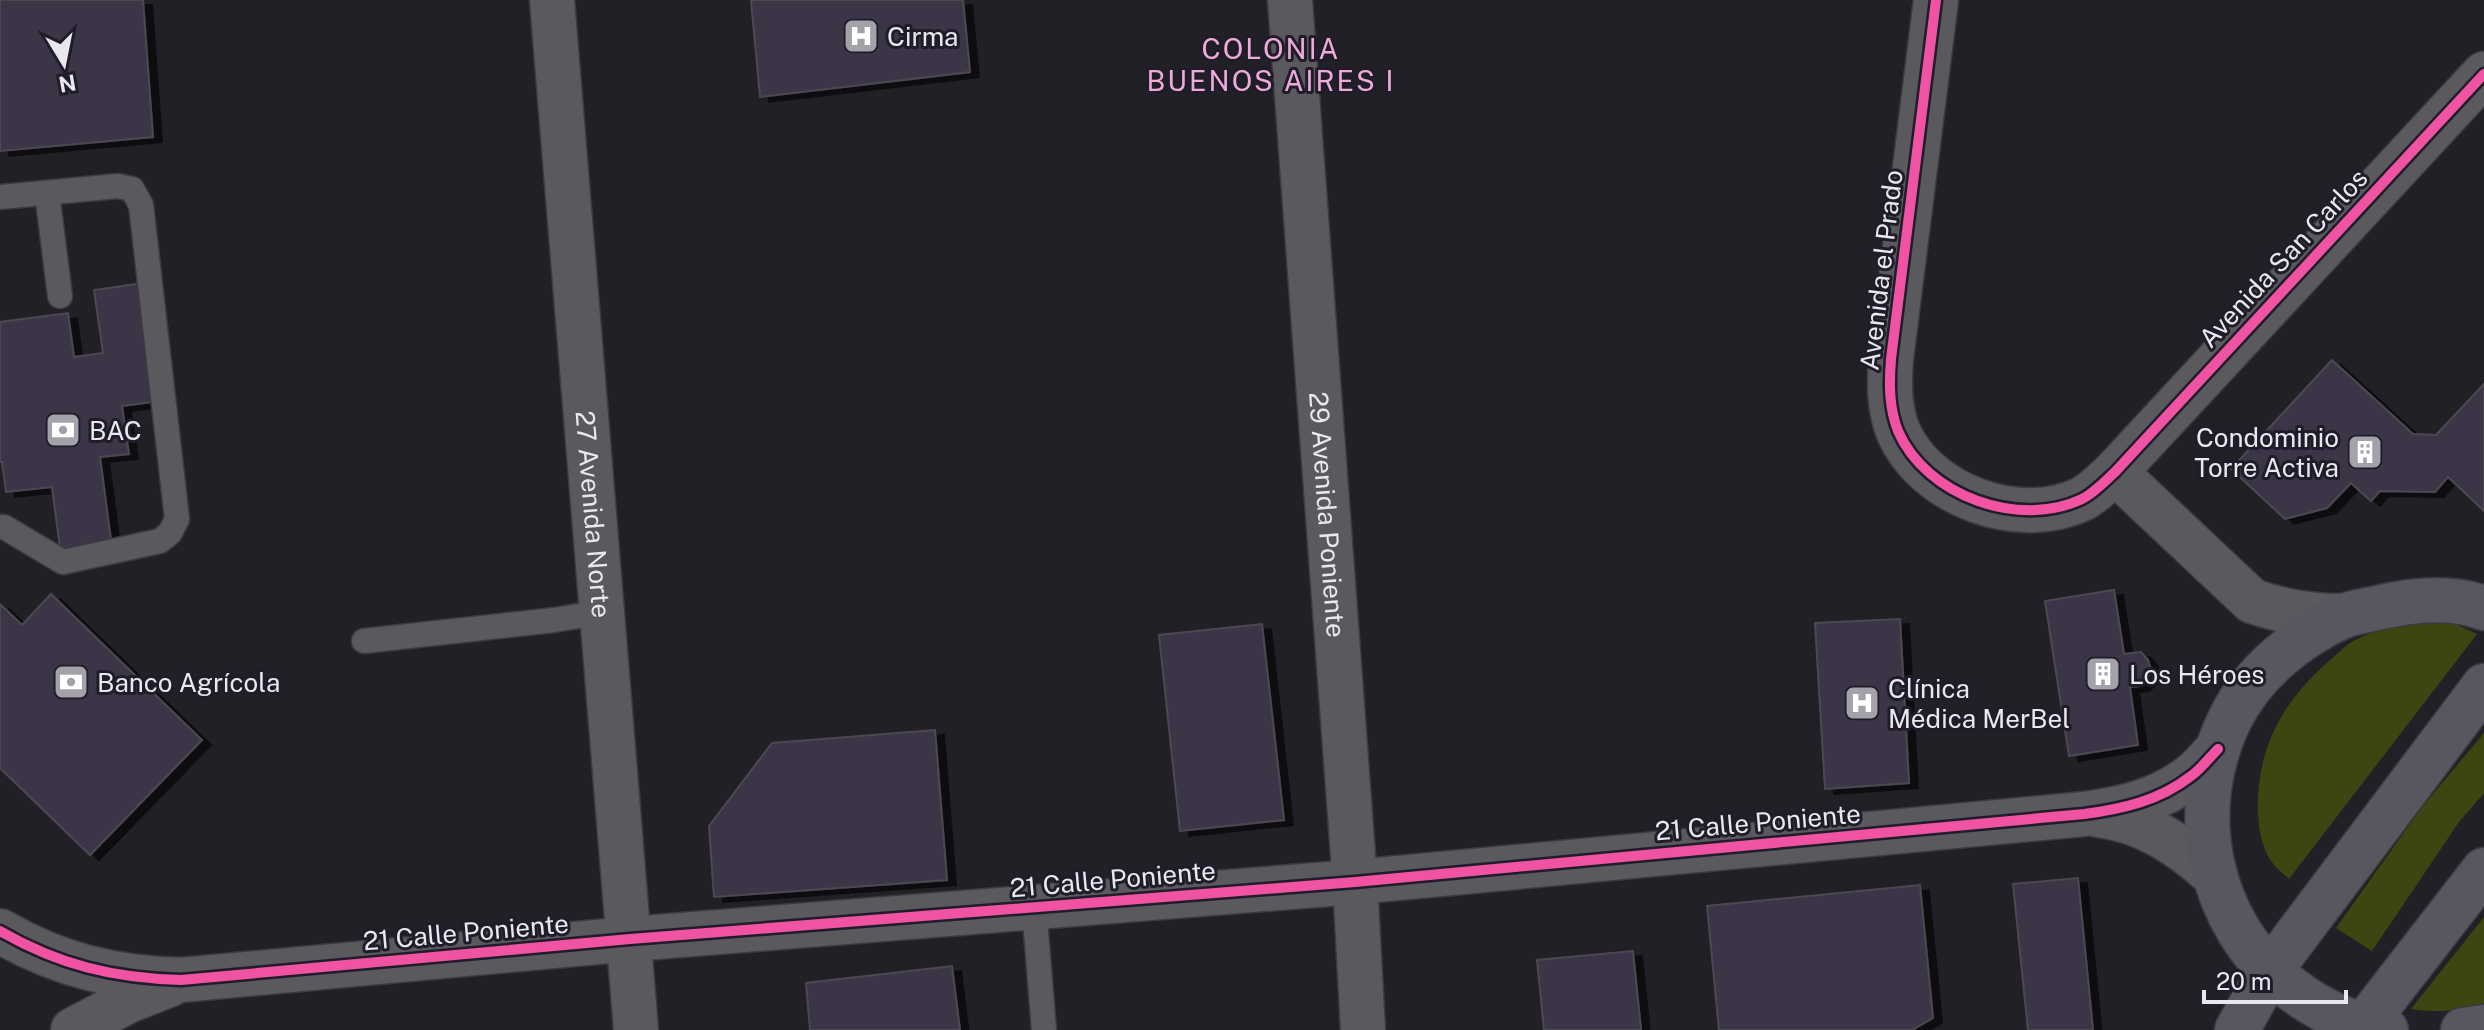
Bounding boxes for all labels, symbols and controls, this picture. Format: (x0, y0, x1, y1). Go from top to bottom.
hospital icon: Cirma (842, 17, 880, 55)
place label: Cirma (887, 21, 959, 52)
north arrow (24, 24, 104, 104)
district label: COLONIA BUENOS AIRES I (1147, 32, 1395, 97)
text: N (57, 69, 78, 98)
street label: Avenida San Carlos (2192, 162, 2374, 354)
street label: Avenida el Prado (1853, 168, 1909, 372)
street label: 29 Avenida Poniente (1303, 391, 1352, 639)
street label: 27 Avenida Norte (570, 409, 618, 619)
bank icon: BAC (44, 411, 82, 449)
place label: BAC (89, 415, 142, 446)
place label: Condominio Torre Activa (2194, 422, 2339, 483)
building icon: Condominio Torre Activa (2346, 433, 2384, 471)
building icon: Los Héroes (2084, 655, 2122, 693)
place label: Los Héroes (2129, 659, 2264, 690)
bank icon: Banco Agrícola (52, 663, 90, 701)
place label: Banco Agrícola (97, 667, 280, 698)
place label: Clínica Médica MerBel (1888, 673, 2070, 734)
hospital icon: Clínica Médica MerBel (1843, 684, 1881, 722)
street label: 21 Calle Poniente (1654, 798, 1862, 846)
street label: 21 Calle Poniente (1009, 855, 1217, 903)
street label: 21 Calle Poniente (362, 908, 570, 956)
scale bar (2204, 954, 2346, 1004)
text: 20 m (2216, 967, 2272, 995)

